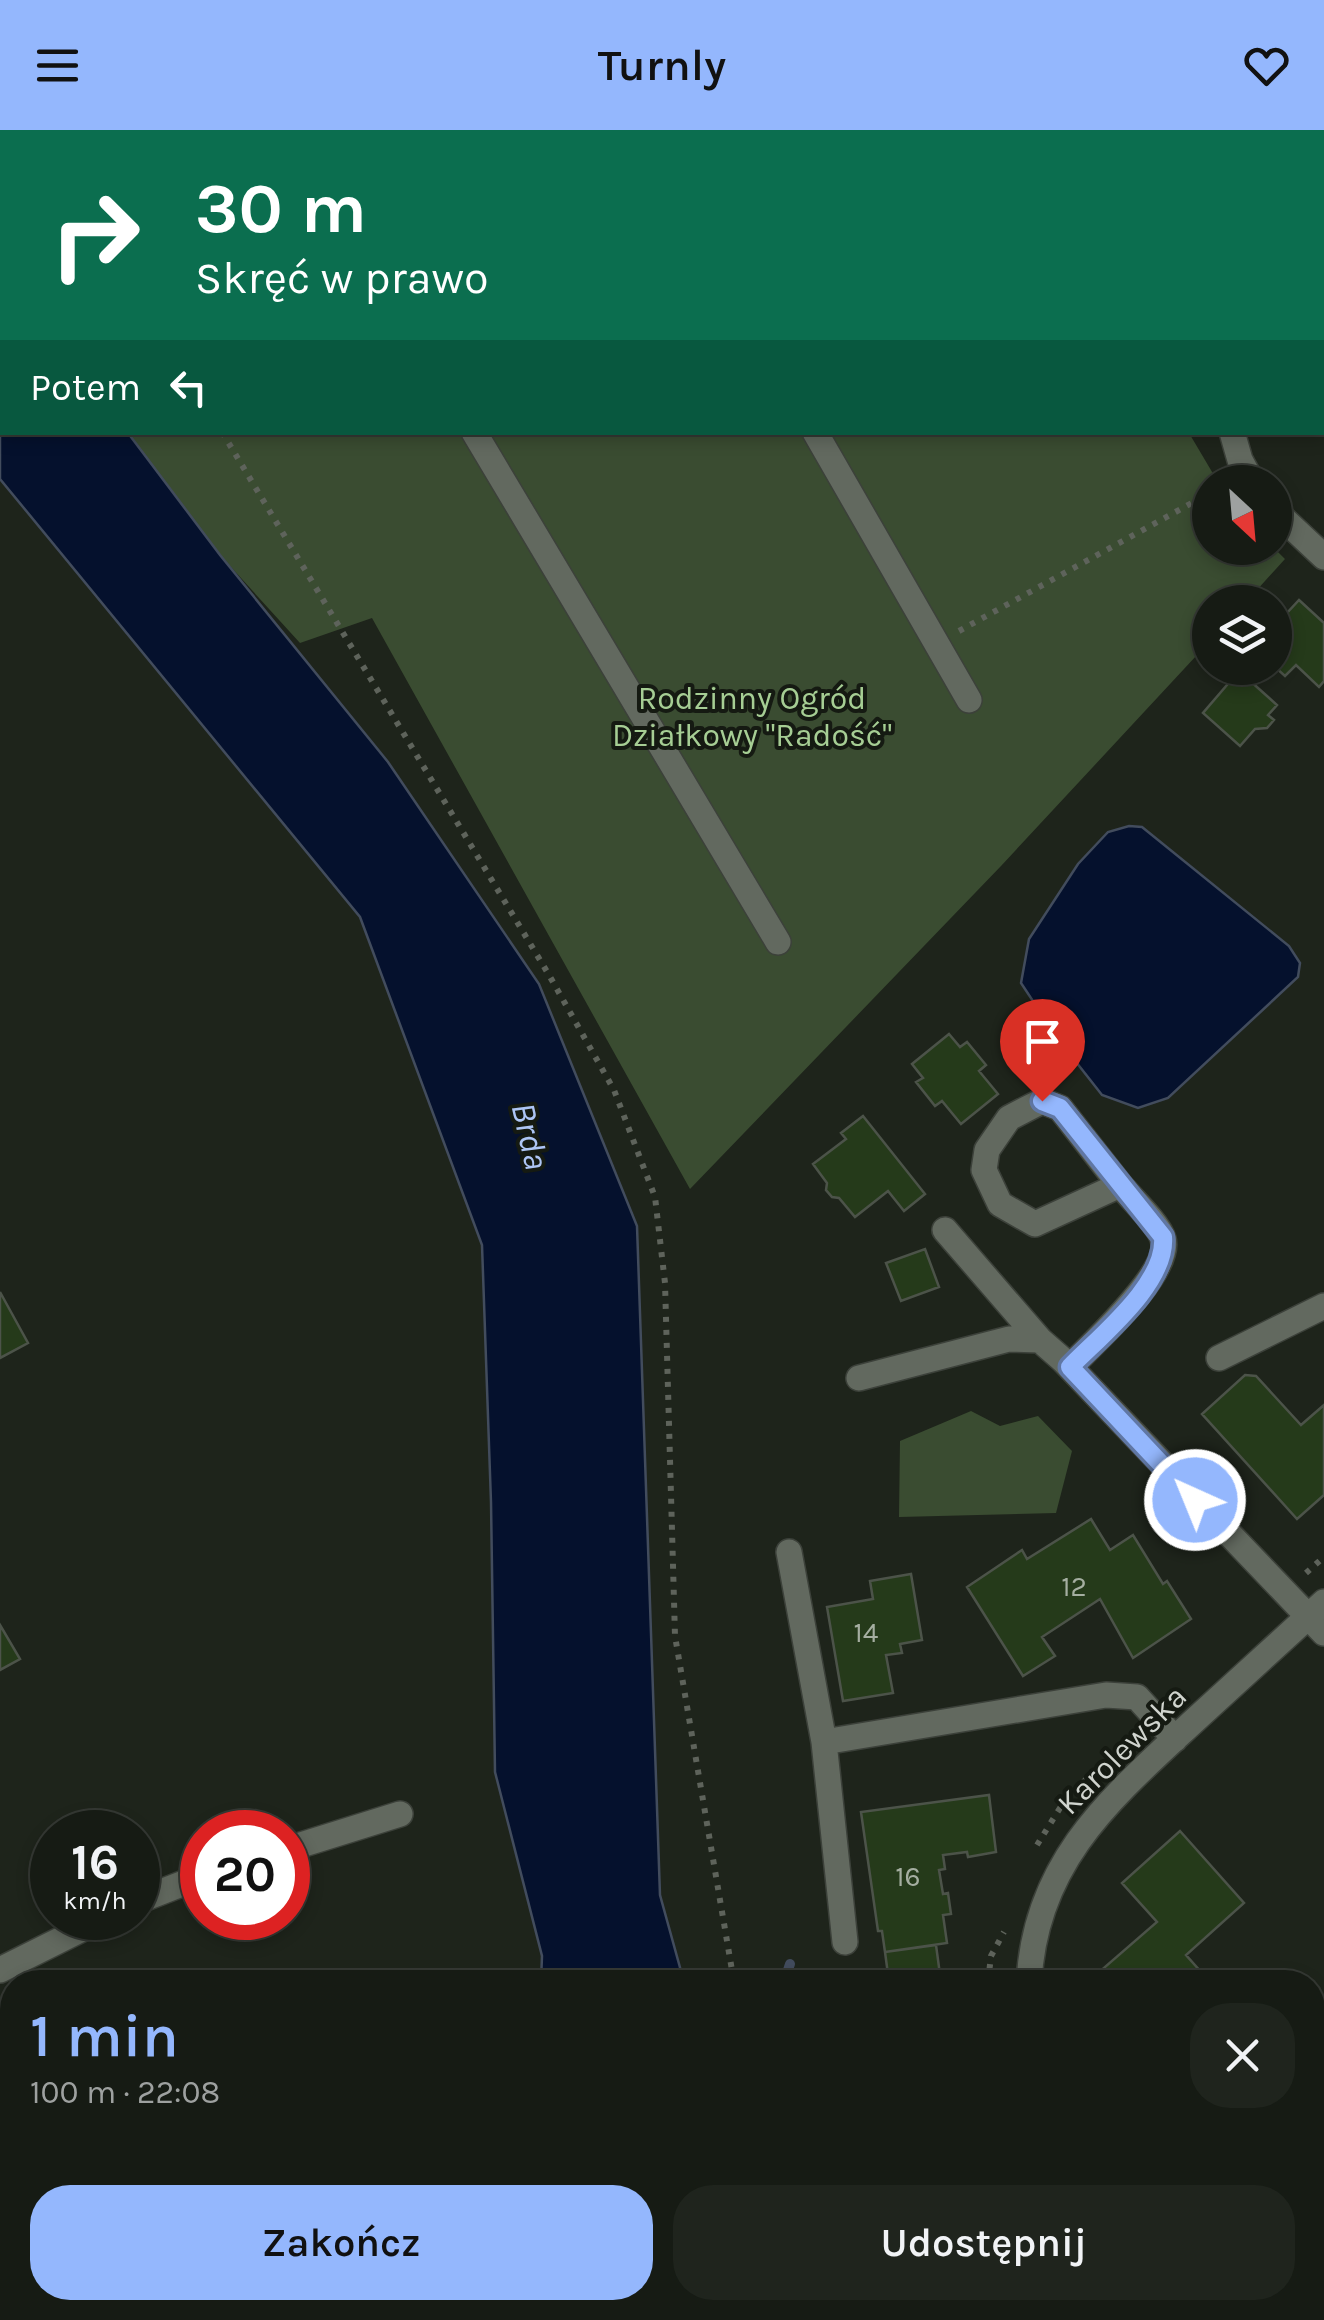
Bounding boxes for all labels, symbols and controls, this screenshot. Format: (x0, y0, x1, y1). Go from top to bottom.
icon: menu (30, 38, 85, 93)
icon: heart (1239, 38, 1294, 93)
text: Turnly (598, 39, 726, 91)
text: 30 m (195, 168, 367, 250)
icon: right (30, 170, 160, 300)
text: Skręć w prawo (195, 252, 489, 304)
icon: left (161, 360, 216, 415)
text: Potem (30, 365, 141, 410)
north arrow (1192, 465, 1292, 565)
map controls (1192, 465, 1292, 685)
button: layers (1192, 585, 1292, 685)
park label: Rodzinny Ogród Działkowy "Radość" (612, 680, 892, 754)
pin (1000, 999, 1085, 1102)
icon: arrive (1015, 1014, 1070, 1069)
water label: Brda (502, 1098, 558, 1174)
position arrow (1143, 1448, 1247, 1552)
house number: 12 (1061, 1570, 1087, 1603)
house number: 14 (854, 1616, 879, 1649)
street label: Karolewska (1050, 1678, 1194, 1822)
speed limit sign: 20 (180, 1810, 310, 1940)
text: 16 (71, 1833, 119, 1892)
house number: 16 (895, 1860, 921, 1893)
text: km/h (63, 1886, 127, 1915)
text: 1 min (30, 2001, 179, 2071)
button: close (1190, 2003, 1295, 2108)
text: 100 m · 22:08 (30, 2074, 220, 2111)
button: Zakończ (30, 2185, 653, 2300)
button: Udostępnij (673, 2185, 1295, 2300)

